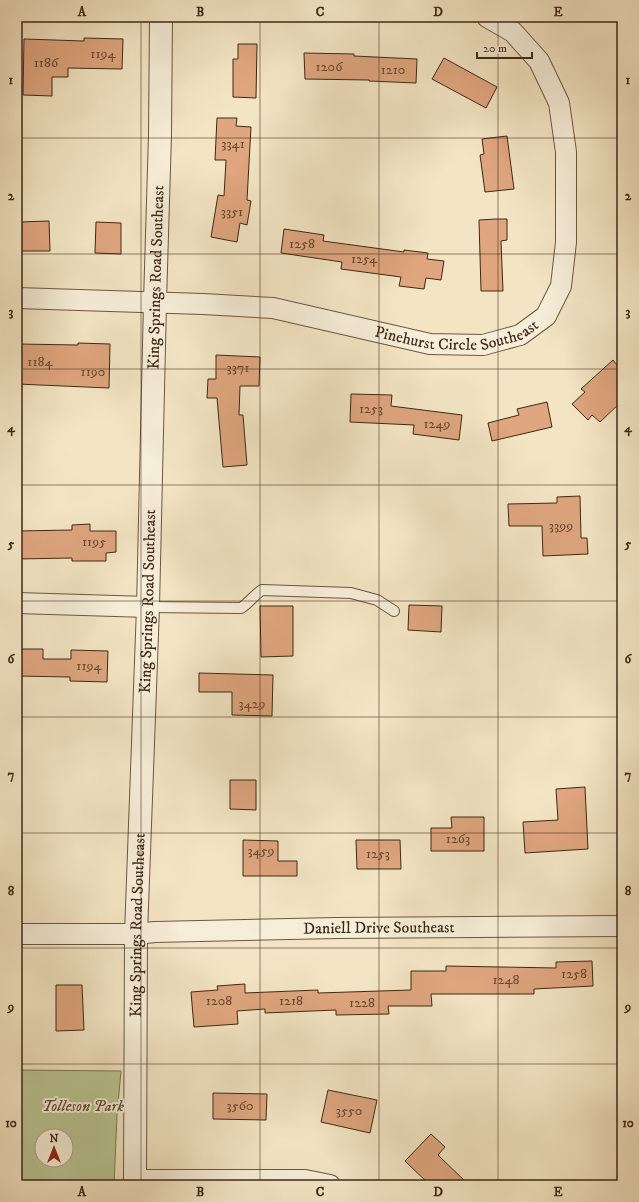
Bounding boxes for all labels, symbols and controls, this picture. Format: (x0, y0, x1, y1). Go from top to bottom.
text: A (77, 4, 87, 20)
text: B (196, 4, 204, 20)
text: C (316, 4, 325, 20)
text: D (433, 4, 443, 20)
text: E (553, 4, 563, 20)
scale bar (477, 34, 532, 60)
text: 20 m (483, 41, 507, 56)
house number: 1194 (90, 45, 117, 63)
house number: 1186 (34, 54, 59, 72)
house number: 1206 (316, 58, 343, 76)
house number: 1210 (381, 61, 405, 79)
text: 1 (9, 72, 14, 88)
text: 1 (626, 72, 631, 88)
house number: 3341 (221, 135, 245, 153)
street label: King Springs Road Southeast (143, 185, 168, 370)
text: 2 (8, 188, 15, 204)
text: 2 (625, 188, 632, 204)
house number: 3351 (221, 203, 243, 221)
house number: 1258 (289, 235, 315, 253)
house number: 1254 (351, 250, 378, 268)
text: 3 (9, 304, 14, 320)
text: 3 (626, 304, 631, 320)
street label: Pinehurst Circle Southeast (373, 315, 542, 355)
house number: 1184 (27, 353, 54, 371)
house number: 3371 (227, 359, 249, 377)
house number: 1190 (81, 363, 105, 381)
house number: 1253 (359, 400, 383, 418)
house number: 1249 (423, 415, 451, 433)
text: 4 (6, 420, 15, 437)
text: 4 (623, 420, 632, 437)
street label: King Springs Road Southeast (135, 509, 160, 694)
house number: 3399 (549, 517, 573, 535)
house number: 1195 (82, 533, 106, 551)
text: 5 (7, 536, 15, 552)
text: 5 (624, 536, 632, 552)
text: 6 (8, 651, 16, 667)
text: 6 (625, 651, 633, 667)
house number: 1194 (76, 657, 103, 675)
house number: 3429 (238, 695, 266, 713)
text: 7 (8, 767, 15, 783)
text: 7 (625, 767, 632, 783)
house number: 1263 (446, 830, 470, 848)
street label: King Springs Road Southeast (126, 833, 150, 1017)
house number: 3459 (247, 842, 275, 860)
house number: 1253 (366, 845, 390, 863)
text: 8 (8, 883, 15, 899)
text: 8 (625, 883, 632, 899)
street label: Daniell Drive Southeast (303, 917, 455, 939)
house number: 1258 (561, 965, 587, 983)
house number: 1248 (492, 971, 520, 989)
house number: 1208 (206, 992, 232, 1010)
house number: 1218 (279, 992, 303, 1010)
house number: 1228 (349, 994, 375, 1012)
text: 9 (7, 999, 14, 1015)
text: 9 (624, 999, 631, 1015)
park label: Tolleson Park (42, 1096, 124, 1116)
house number: 3560 (226, 1097, 254, 1115)
house number: 3550 (336, 1102, 362, 1120)
text: 10 (5, 1115, 17, 1131)
text: 10 (622, 1115, 634, 1131)
north arrow (34, 1128, 74, 1168)
text: N (49, 1132, 59, 1146)
text: A (77, 1184, 87, 1200)
text: B (196, 1184, 204, 1200)
text: C (316, 1184, 325, 1200)
text: D (433, 1184, 443, 1200)
text: E (553, 1184, 563, 1200)

